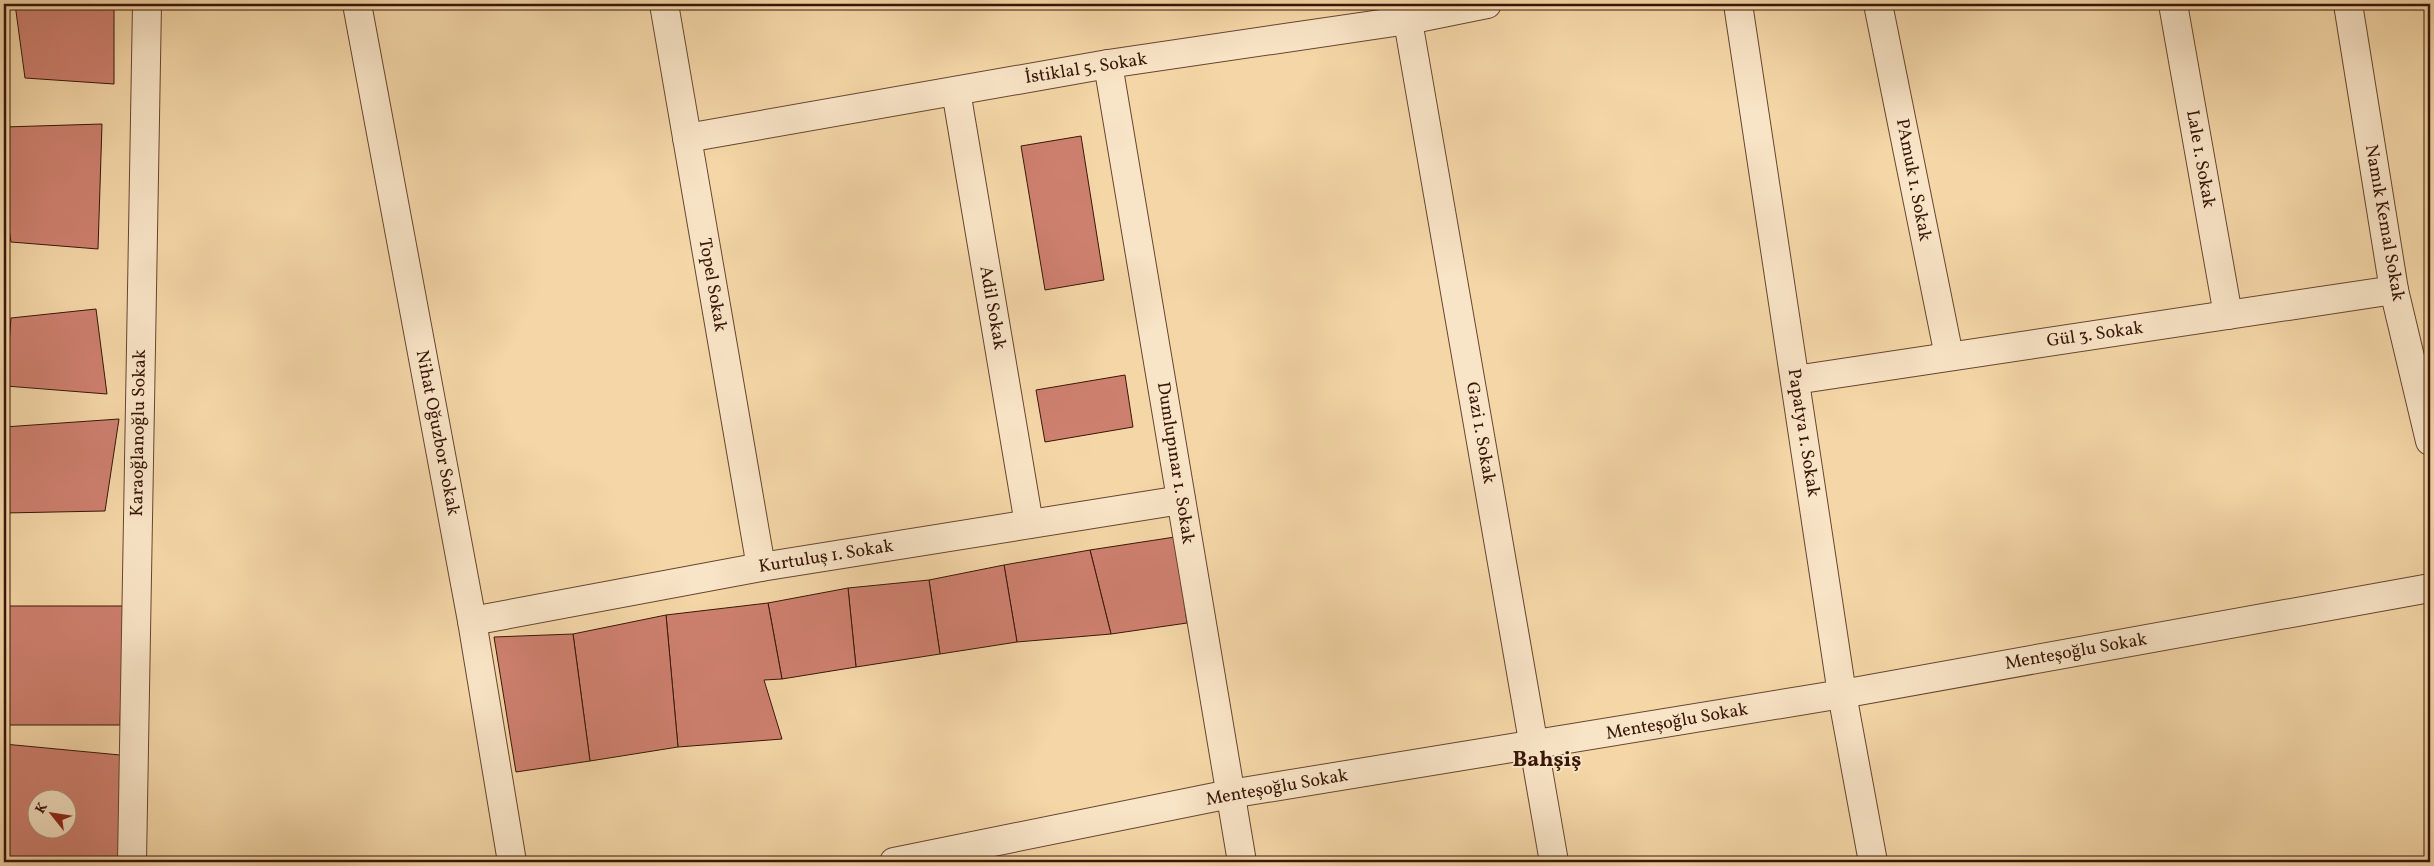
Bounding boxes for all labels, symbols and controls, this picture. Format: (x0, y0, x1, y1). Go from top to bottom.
street label: İstiklal 5. Sokak (1023, 47, 1149, 91)
street label: Lale 1. Sokak (2179, 108, 2221, 210)
street label: PAmuk 1. Sokak (1889, 117, 1937, 244)
street label: Namık Kemal Sokak (2358, 143, 2410, 304)
street label: Topel Sokak (691, 236, 733, 334)
street label: Adil Sokak (972, 264, 1012, 352)
street label: Gül 3. Sokak (2045, 316, 2145, 354)
street label: Nihat Oğuzbor Sokak (409, 348, 465, 518)
street label: Karaoğlanoğlu Sokak (125, 349, 153, 517)
street label: Papatya 1. Sokak (1781, 367, 1826, 499)
street label: Dumlupınar 1. Sokak (1150, 380, 1200, 546)
street label: Gazi 1. Sokak (1459, 380, 1501, 486)
street label: Kurtuluş 1. Sokak (757, 534, 895, 580)
street label: Menteşoğlu Sokak (2003, 627, 2149, 677)
street label: Menteşoğlu Sokak (1604, 697, 1750, 747)
district label: Bahşiş (1513, 745, 1581, 776)
street label: Menteşoğlu Sokak (1204, 763, 1350, 813)
north arrow (28, 788, 78, 838)
text: K (31, 799, 53, 817)

